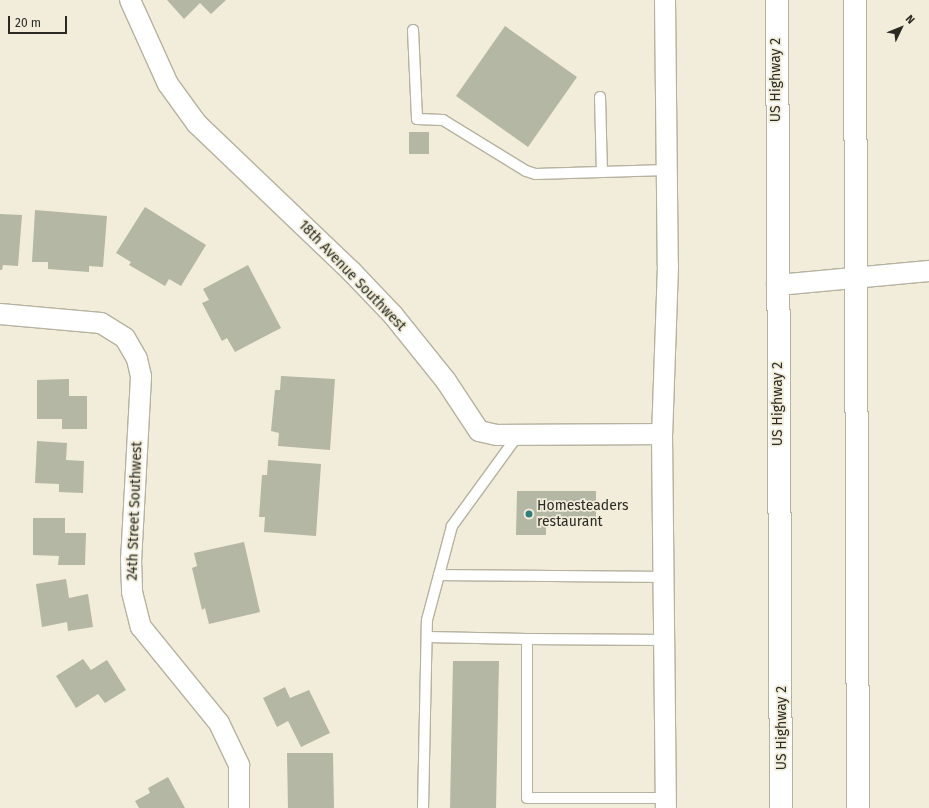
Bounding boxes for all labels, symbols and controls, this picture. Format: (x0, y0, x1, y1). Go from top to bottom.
scale bar (10, 8, 69, 34)
north arrow (881, 8, 921, 48)
text: N (903, 12, 917, 27)
text: 20 m (15, 16, 41, 30)
street label: US Highway 2 (768, 38, 784, 122)
street label: 18th Avenue Southwest (295, 217, 409, 335)
street label: US Highway 2 (770, 362, 786, 446)
street label: 24th Street Southwest (124, 441, 146, 581)
place label: Homesteaders restaurant (537, 498, 629, 530)
marker: Homesteaders restaurant (524, 509, 534, 519)
street label: US Highway 2 (774, 686, 790, 770)

